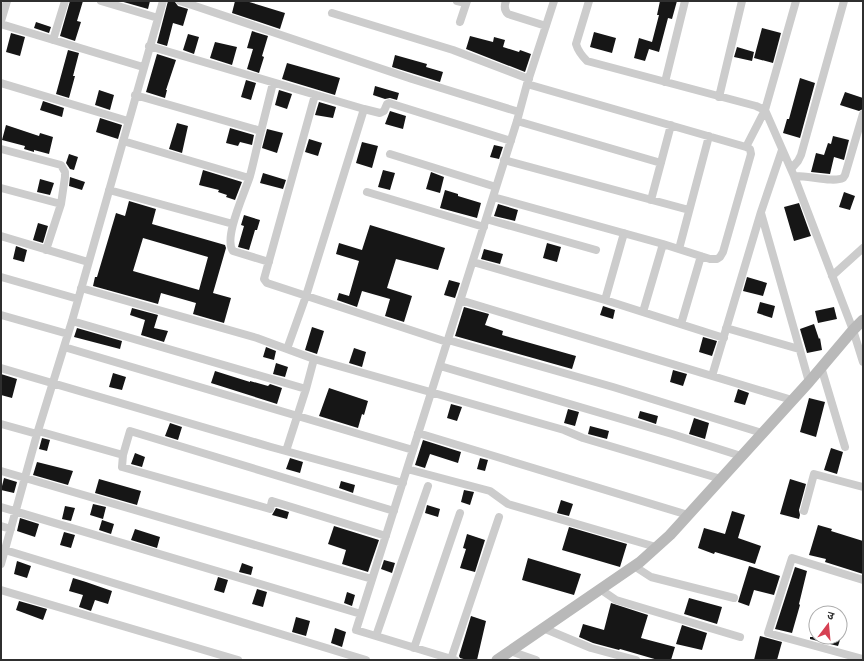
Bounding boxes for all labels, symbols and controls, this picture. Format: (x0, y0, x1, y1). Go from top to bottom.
north arrow (808, 605, 848, 645)
text: उ (826, 609, 836, 622)

